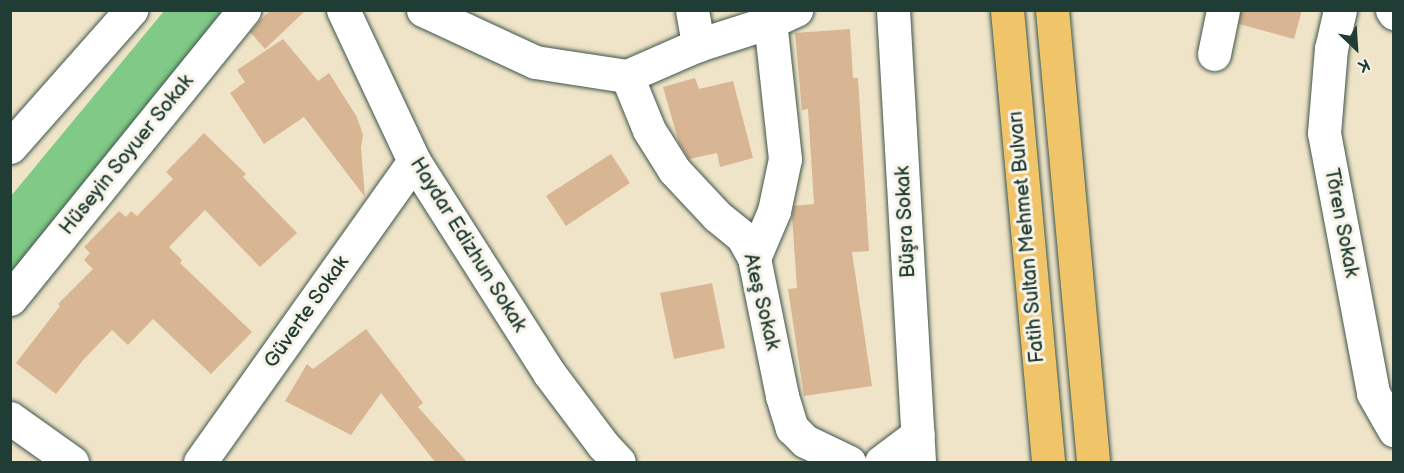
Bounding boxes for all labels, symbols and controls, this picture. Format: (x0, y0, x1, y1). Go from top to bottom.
north arrow (1326, 18, 1386, 78)
text: K (1355, 54, 1373, 76)
street label: Hüseyin Soyuer Sokak (55, 70, 199, 240)
street label: Fatih Sultan Mehmet Bulvarı (1004, 110, 1050, 364)
street label: Haydar Edizhun Sokak (404, 153, 532, 337)
street label: Büşra Sokak (891, 165, 921, 279)
street label: Tören Sokak (1319, 166, 1363, 280)
street label: Güverte Sokak (259, 251, 355, 373)
street label: Ateş Sokak (737, 251, 785, 353)

